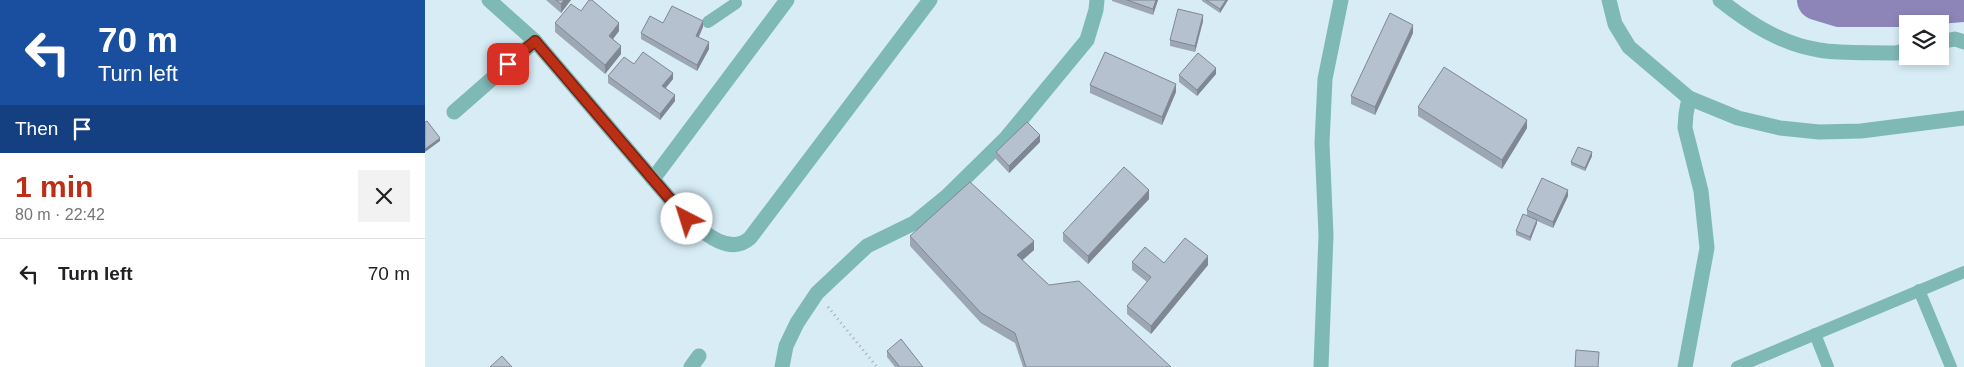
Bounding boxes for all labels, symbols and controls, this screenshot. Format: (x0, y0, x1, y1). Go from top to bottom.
map controls (1899, 15, 1949, 65)
button: layers (1899, 15, 1949, 65)
icon: left (15, 20, 80, 85)
text: 70 m (98, 20, 178, 59)
pin (487, 43, 529, 85)
icon: arrive (494, 50, 522, 78)
text: Turn left (98, 61, 178, 86)
icon: arrive (68, 115, 96, 143)
text: Then (15, 118, 58, 139)
text: 1 min (15, 170, 93, 203)
button: close (358, 170, 410, 222)
position arrow (660, 192, 712, 244)
text: 80 m · 22:42 (15, 206, 105, 223)
icon: left (15, 260, 43, 288)
text: Turn left (58, 263, 133, 284)
text: 70 m (368, 263, 410, 284)

